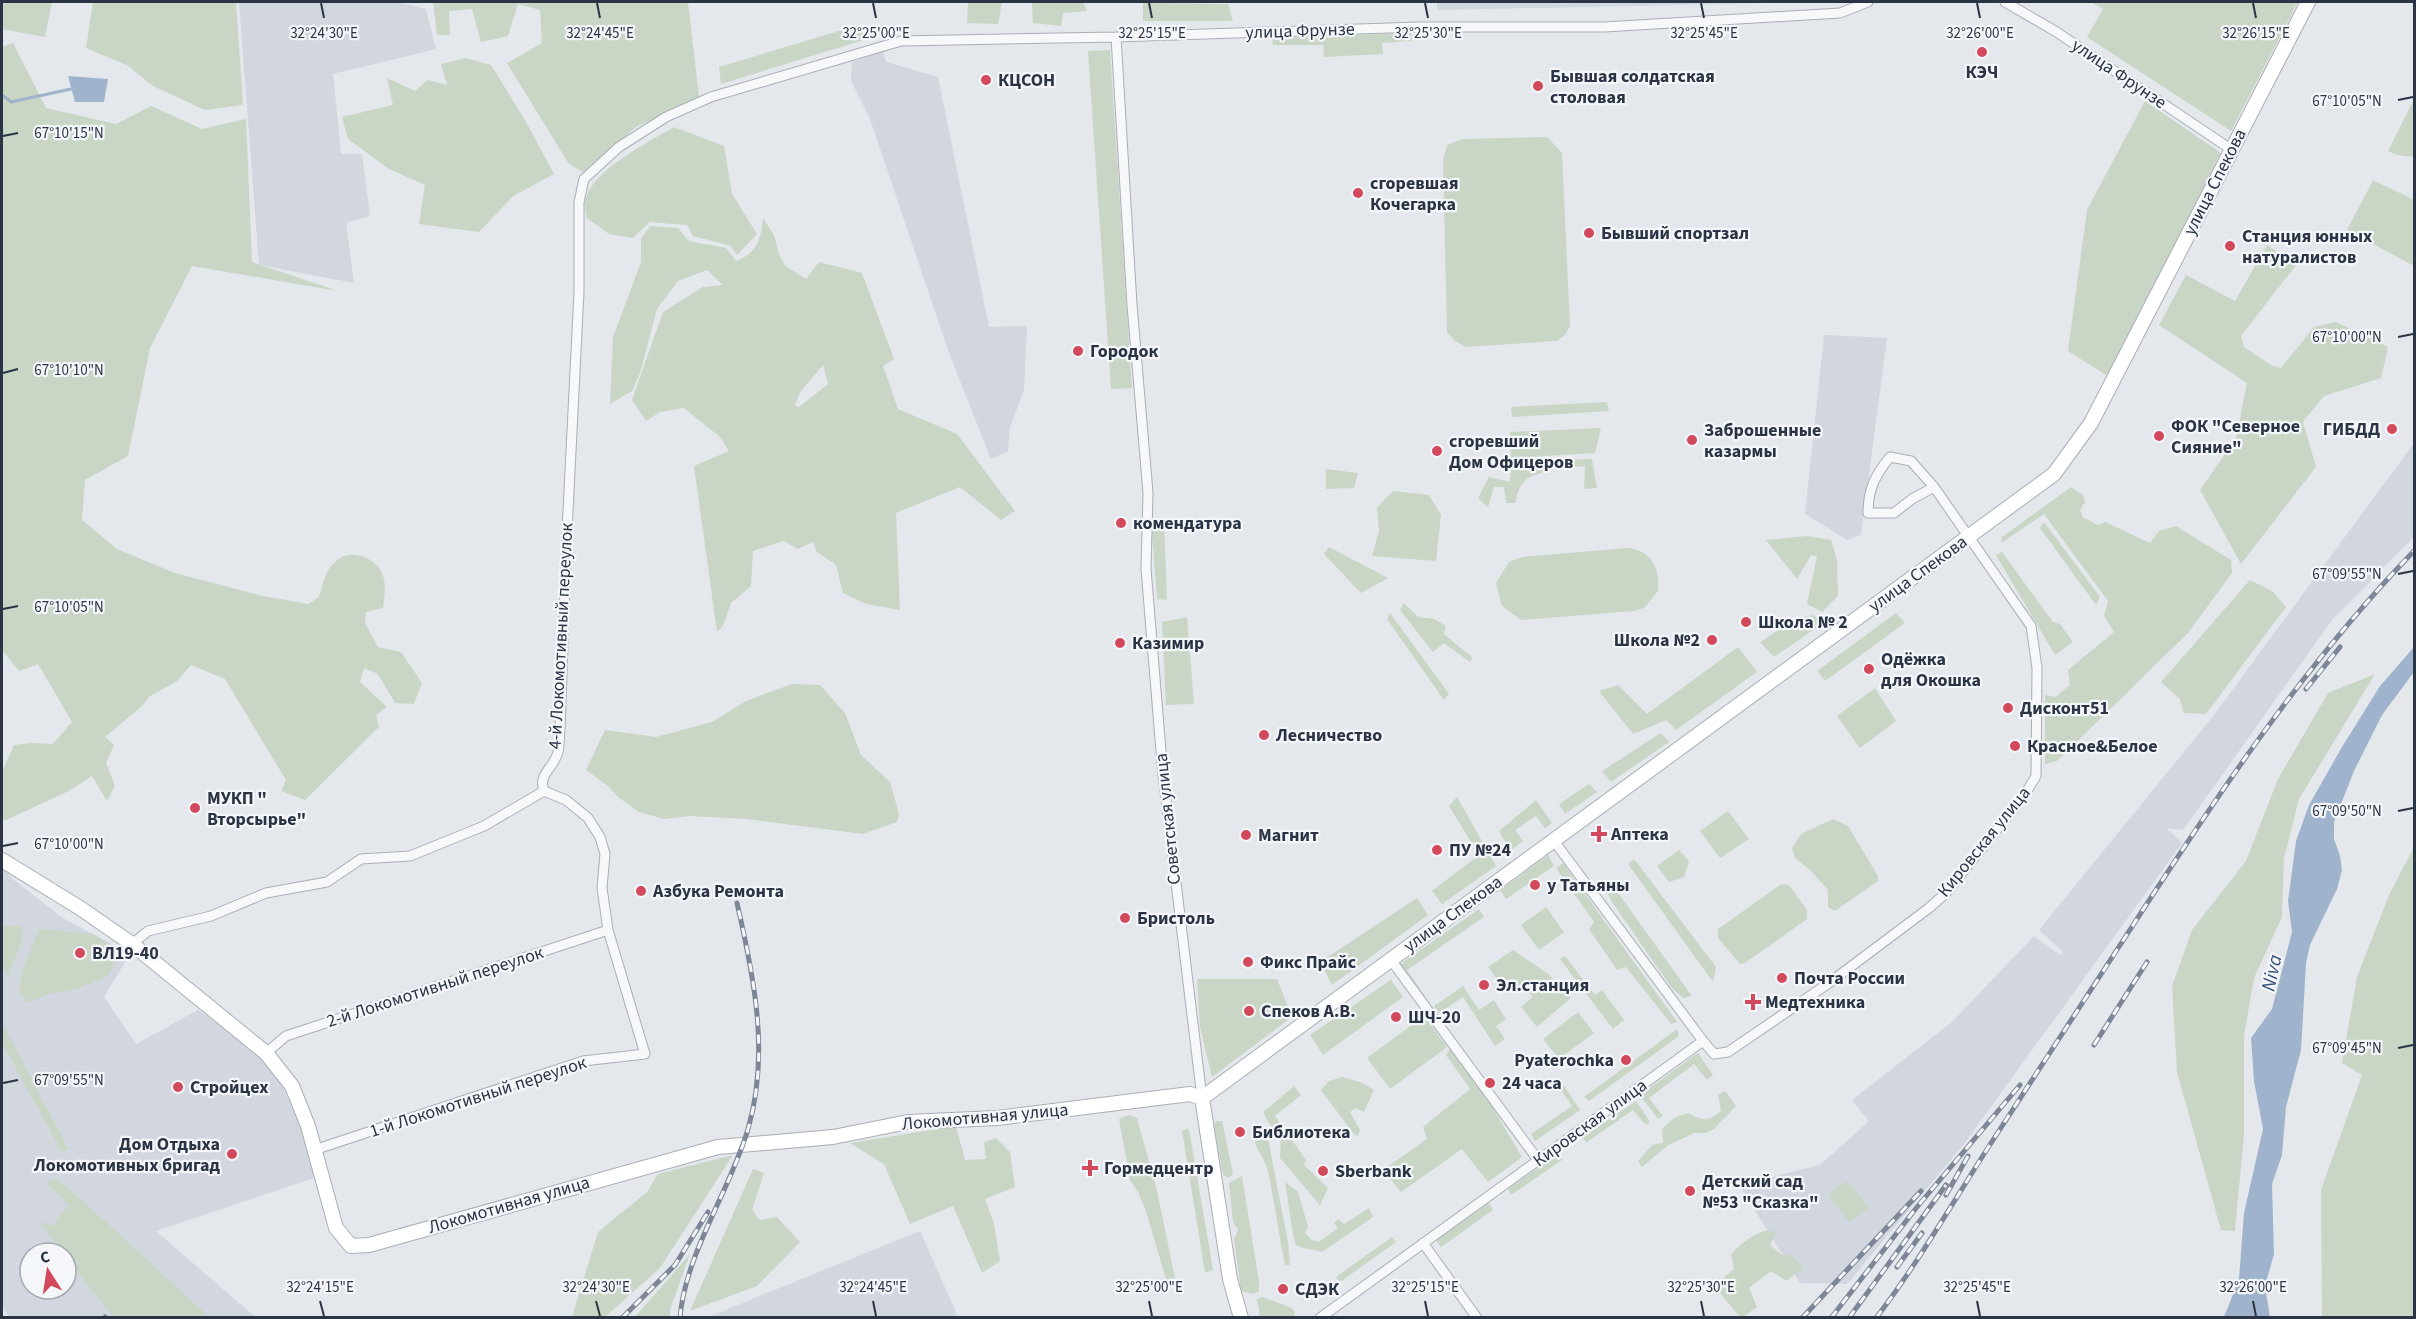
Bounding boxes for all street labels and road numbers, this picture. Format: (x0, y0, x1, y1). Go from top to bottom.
street label: улица Фрунзе (1245, 17, 1355, 45)
street label: улица Фрунзе (2067, 33, 2171, 115)
street label: улица Спекова (2177, 124, 2253, 240)
street label: 4-й Локомотивный переулок (543, 522, 579, 750)
street label: улица Спекова (1864, 530, 1972, 618)
street label: Советская улица (1149, 752, 1187, 886)
street label: Кировская улица (1932, 781, 2036, 903)
street label: улица Спекова (1399, 870, 1507, 958)
street label: 2-й Локомотивный переулок (323, 940, 547, 1034)
street label: 1-й Локомотивный переулок (366, 1050, 590, 1144)
street label: Кировская улица (1528, 1073, 1652, 1173)
street label: Локомотивная улица (901, 1097, 1069, 1137)
street label: Локомотивная улица (425, 1170, 593, 1240)

